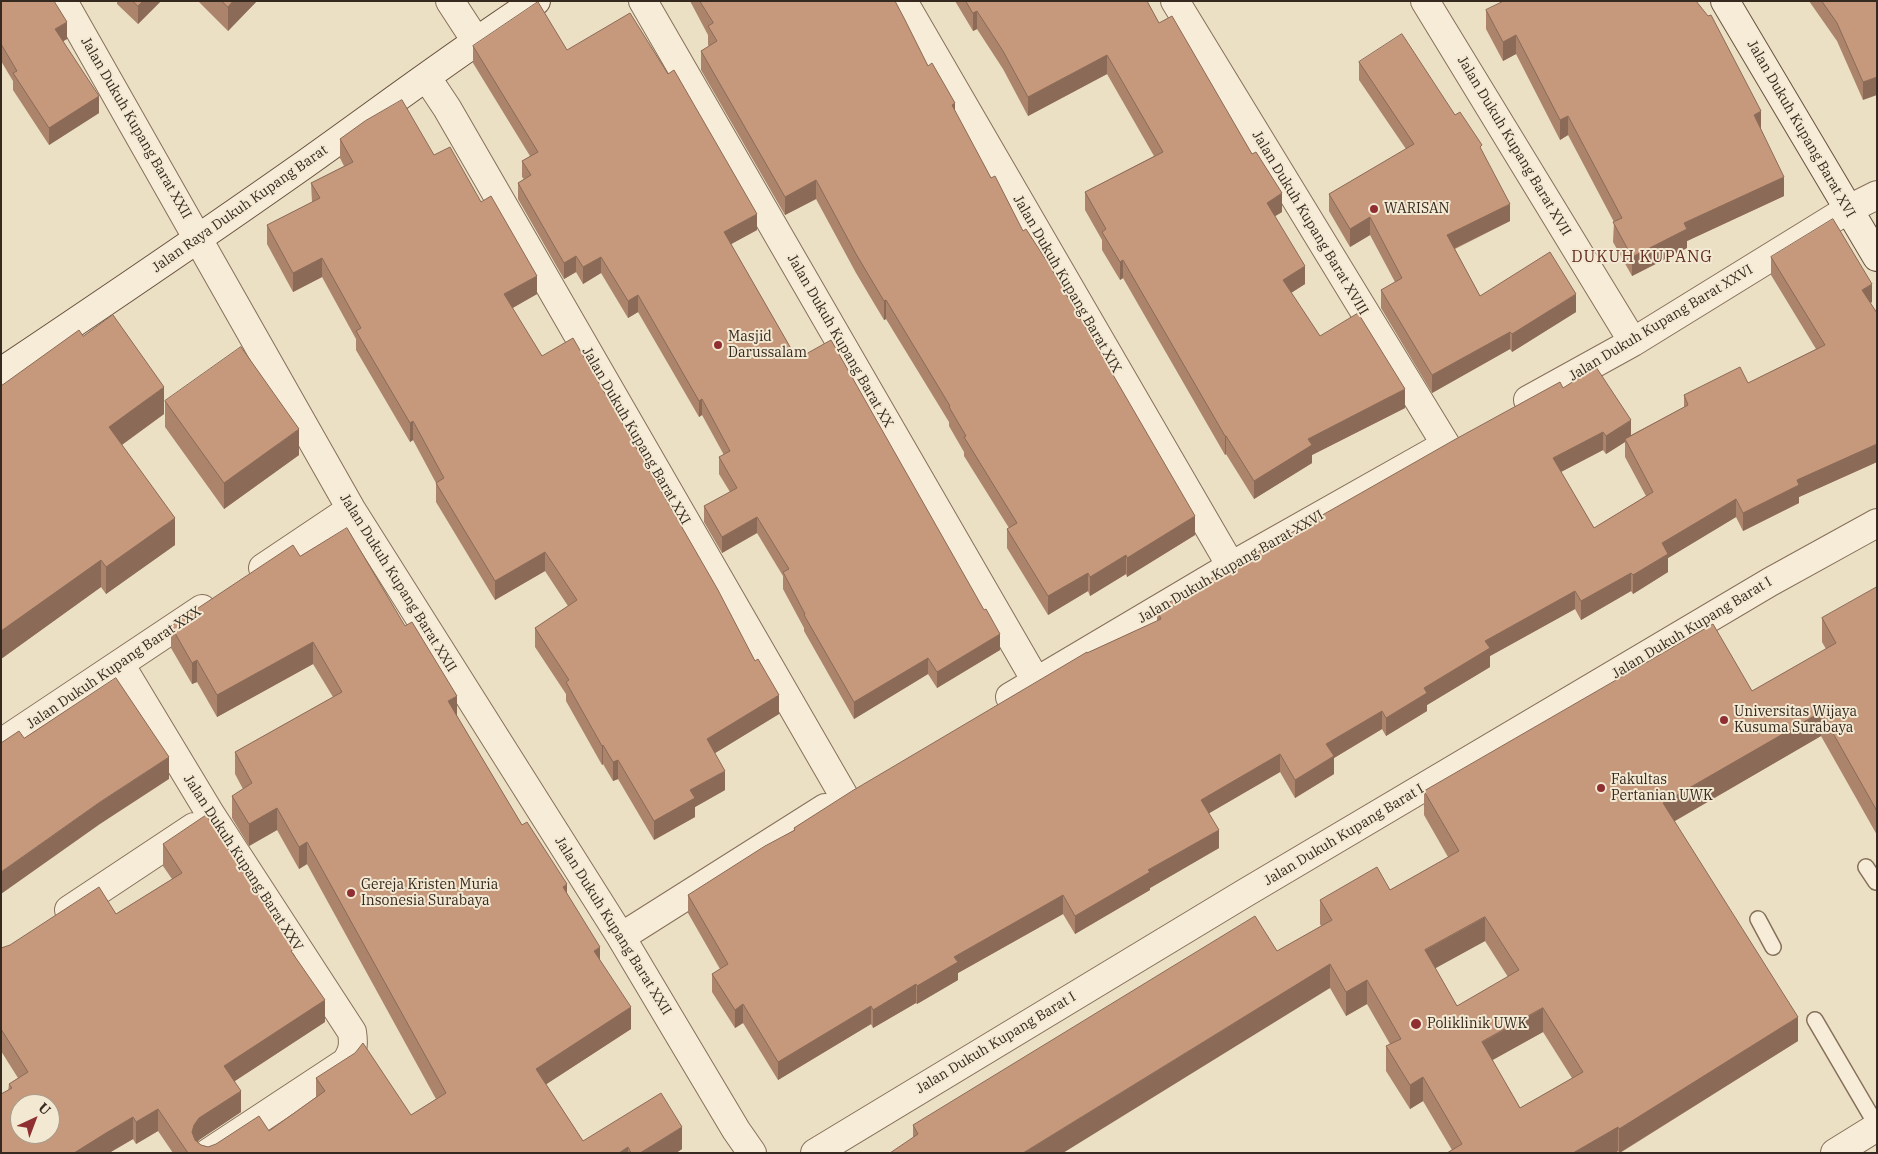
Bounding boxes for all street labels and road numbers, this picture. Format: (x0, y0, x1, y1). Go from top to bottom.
street label: Jalan Dukuh Kupang Barat XXII (77, 34, 195, 222)
street label: Jalan Dukuh Kupang Barat XVI (1743, 37, 1859, 221)
street label: Jalan Dukuh Kupang Barat XVII (1454, 53, 1574, 239)
street label: Jalan Dukuh Kupang Barat XVIII (1248, 128, 1372, 318)
street label: Jalan Raya Dukuh Kupang Barat (149, 142, 331, 276)
street label: Jalan Dukuh Kupang Barat XIX (1009, 192, 1125, 376)
street label: Jalan Dukuh Kupang Barat XX (783, 251, 897, 431)
street label: Jalan Dukuh Kupang Barat XXVI (1566, 261, 1756, 385)
street label: Jalan Dukuh Kupang Barat XXI (578, 344, 694, 528)
street label: Jalan Dukuh Kupang Barat XXII (336, 491, 460, 675)
street label: Jalan Dukuh Kupang Barat XXVI (1135, 507, 1327, 627)
street label: Jalan Dukuh Kupang Barat I (1609, 574, 1775, 682)
street label: Jalan Dukuh Kupang Barat XXX (24, 603, 204, 733)
street label: Jalan Dukuh Kupang Barat XXV (180, 772, 306, 954)
street label: Jalan Dukuh Kupang Barat I (1261, 781, 1427, 889)
street label: Jalan Dukuh Kupang Barat XXII (551, 834, 675, 1018)
street label: Jalan Dukuh Kupang Barat I (913, 989, 1079, 1097)

